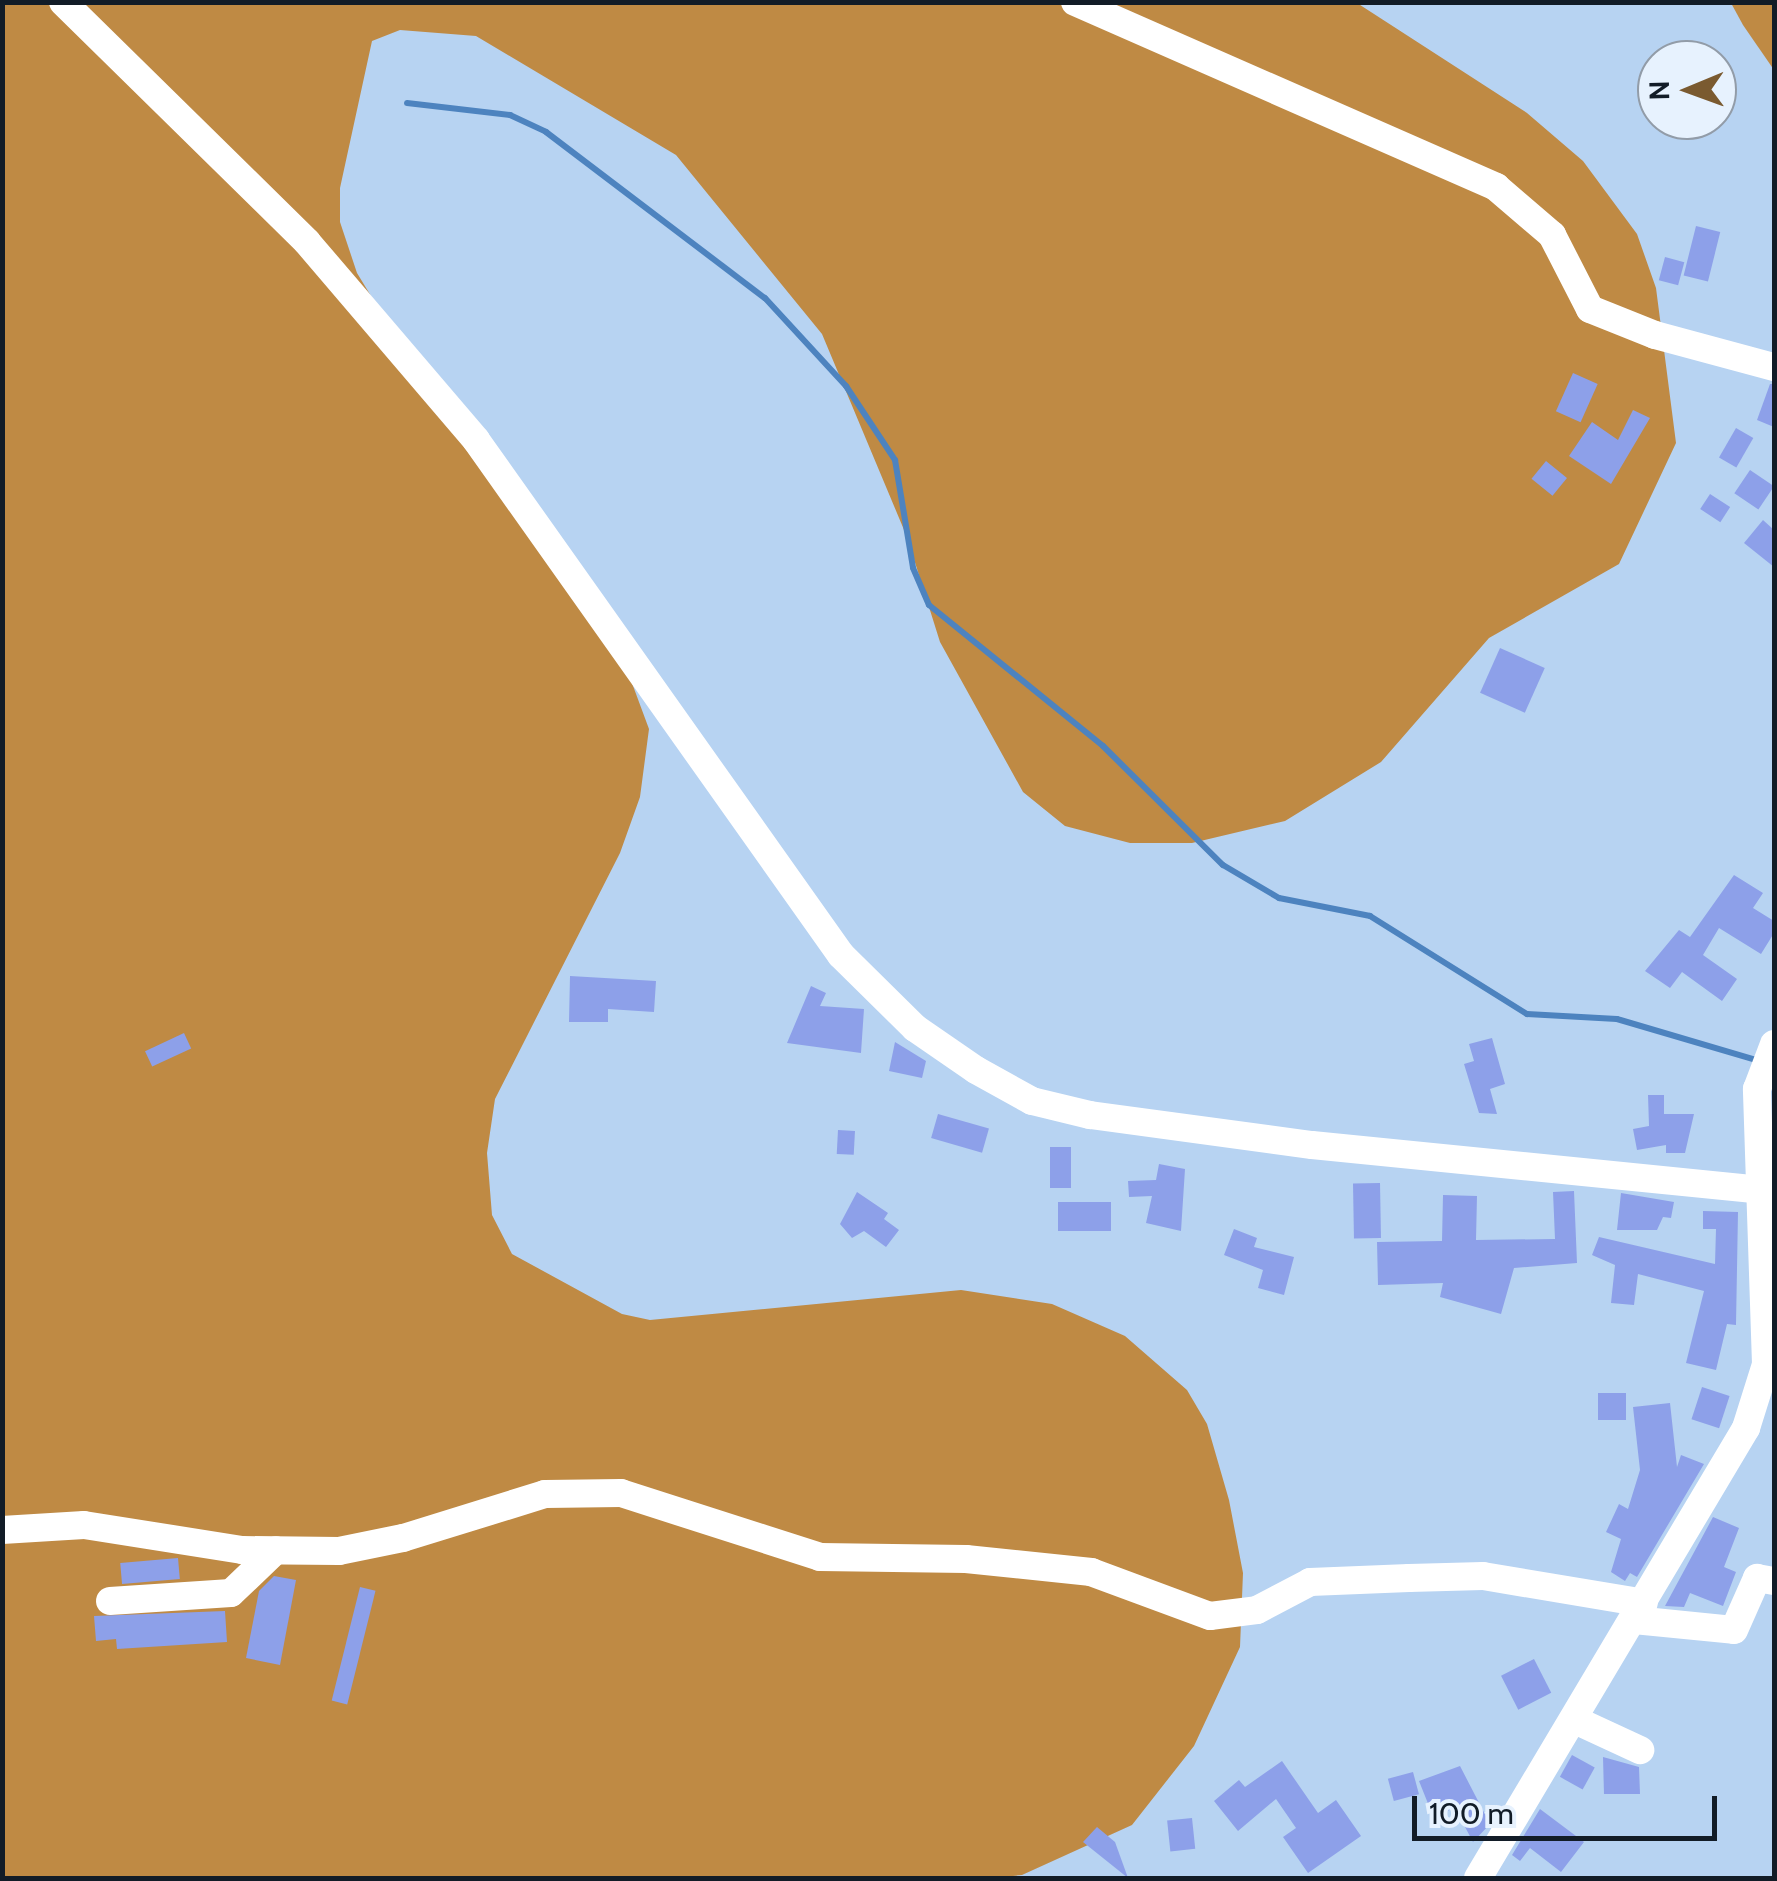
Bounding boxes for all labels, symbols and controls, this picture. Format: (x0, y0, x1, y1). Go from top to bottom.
north arrow (1637, 40, 1737, 140)
text: N (1642, 80, 1676, 101)
scale bar (1417, 1776, 1722, 1838)
text: 100 m (1429, 1795, 1514, 1832)

